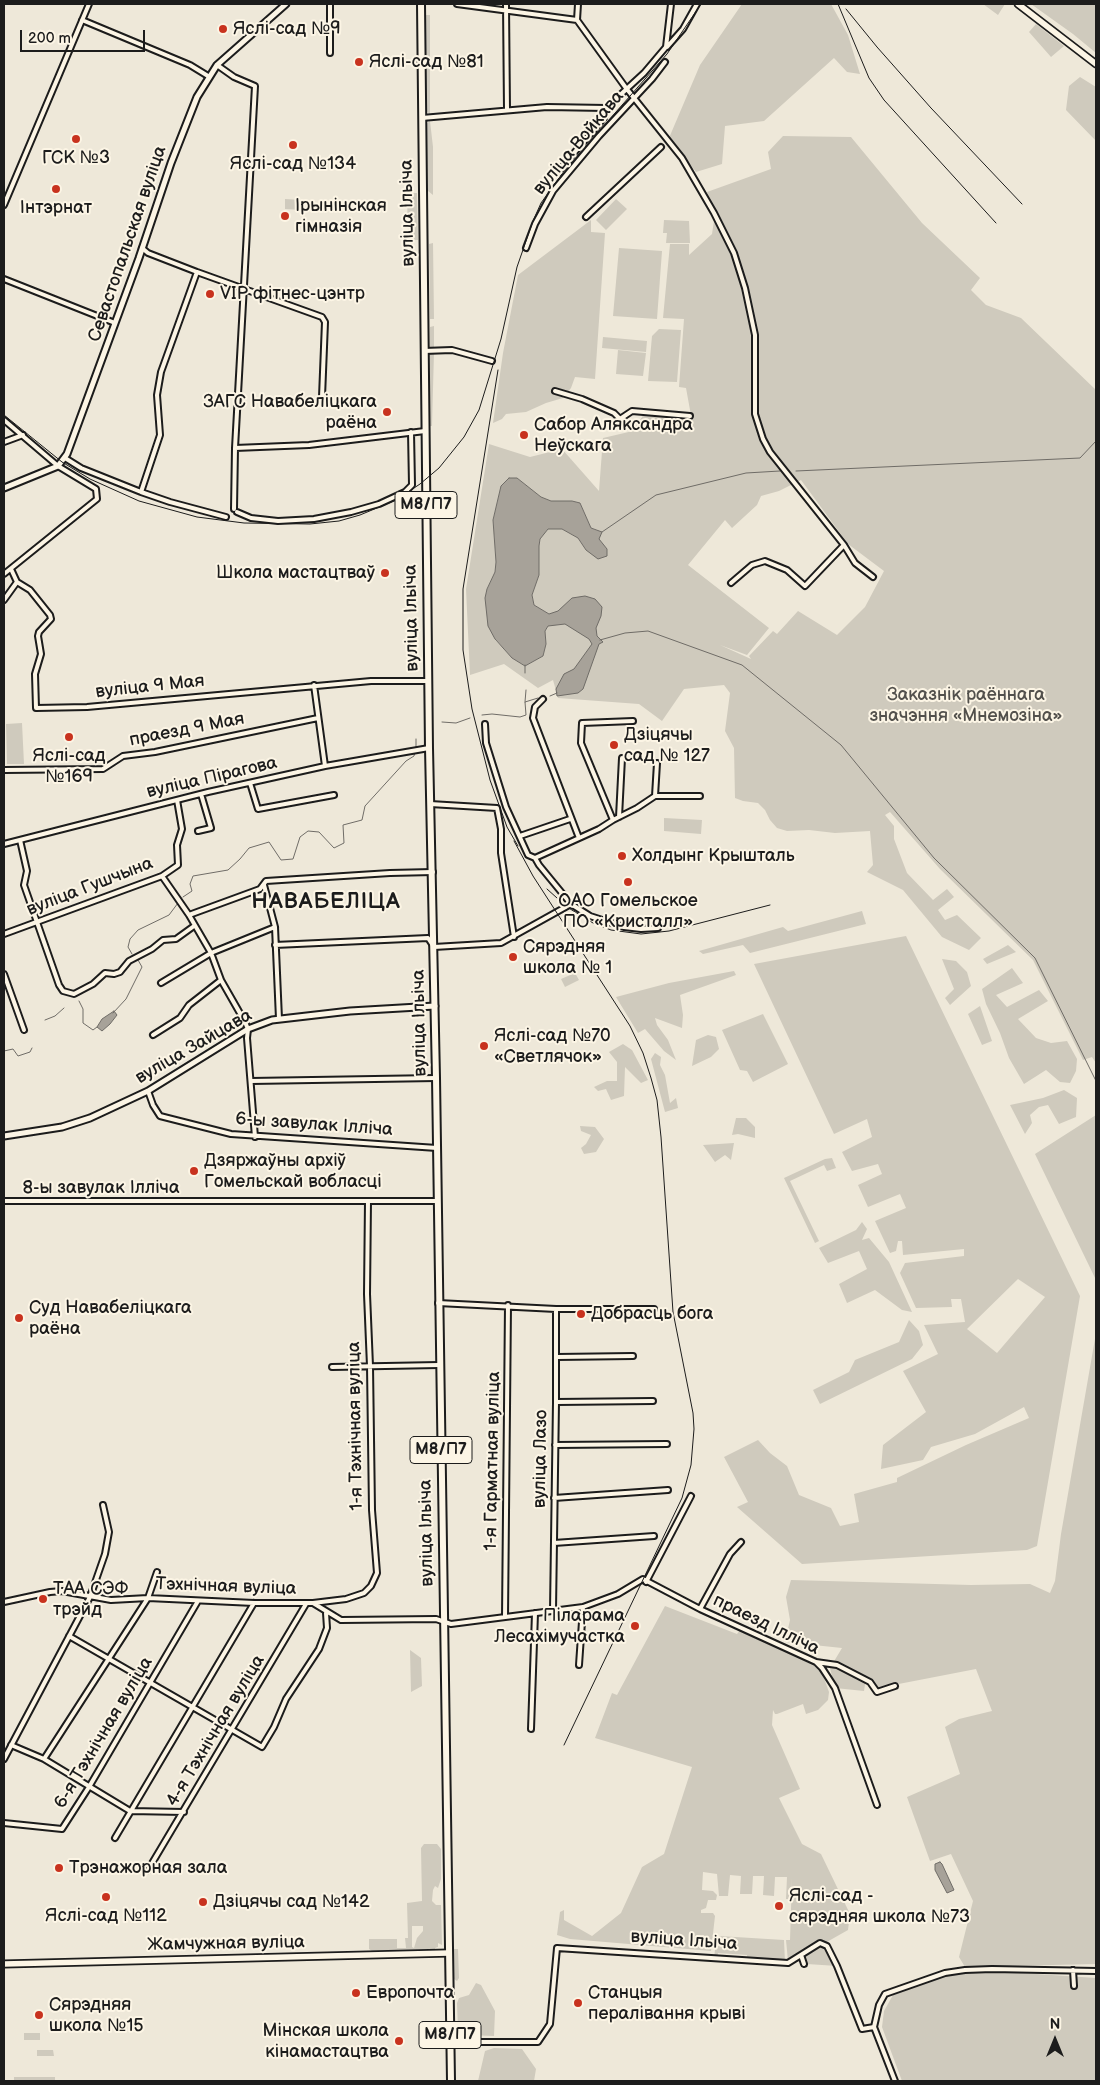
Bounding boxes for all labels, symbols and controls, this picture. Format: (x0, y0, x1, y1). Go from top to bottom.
place label: Яслі-сад №9 (233, 18, 341, 40)
scale bar (22, 20, 148, 52)
marker: Яслі-сад №9 (217, 23, 229, 35)
text: 200 m (28, 29, 71, 48)
place label: Яслі-сад №81 (369, 51, 484, 73)
marker: Яслі-сад №81 (353, 56, 365, 68)
street label: вуліца Войкава (529, 86, 629, 200)
marker: ГСК №3 (70, 133, 82, 145)
marker: Яслі-сад №134 (287, 139, 299, 151)
street label: Севастопальская вуліца (84, 143, 172, 345)
place label: ГСК №3 (42, 147, 110, 169)
place label: Яслі-сад №134 (230, 153, 356, 175)
street label: вуліца Ільіча (396, 159, 420, 267)
marker: Інтэрнат (50, 183, 62, 195)
place label: Ірынінская гімназія (295, 195, 387, 238)
place label: Інтэрнат (20, 197, 92, 219)
marker: Ірынінская гімназія (279, 210, 291, 222)
place label: VIP фітнес-цэнтр (220, 283, 365, 305)
marker: VIP фітнес-цэнтр (204, 288, 216, 300)
place label: ЗАГС Навабеліцкага раёна (203, 391, 377, 434)
marker: ЗАГС Навабеліцкага раёна (381, 406, 393, 418)
place label: Сабор Аляксандра Неўскага (534, 414, 693, 456)
marker: Сабор Аляксандра Неўскага (518, 429, 530, 441)
road number: М8/П7 (395, 492, 457, 518)
place label: Школа мастацтваў (216, 562, 375, 584)
street label: вуліца Ільіча (400, 564, 424, 672)
marker: Школа мастацтваў (379, 567, 391, 579)
street label: вуліца 9 Мая (94, 671, 206, 703)
park label: Заказнік раённага значэння «Мнемозіна» (869, 684, 1063, 726)
street label: праезд 9 Мая (128, 708, 246, 752)
place label: Дзіцячы сад № 127 (624, 724, 710, 766)
marker: Яслі-сад №169 (63, 731, 75, 743)
marker: Дзіцячы сад № 127 (608, 739, 620, 751)
place label: Яслі-сад №169 (32, 745, 106, 788)
street label: вуліца Пірагова (145, 752, 279, 804)
place label: Холдынг Крышталь (632, 845, 795, 867)
marker: Холдынг Крышталь (616, 850, 628, 862)
street label: вуліца Гушчына (24, 853, 156, 921)
marker: ОАО Гомельское ПО «Кристалл» (622, 876, 634, 888)
district label: НАВАБЕЛІЦА (250, 889, 402, 915)
place label: ОАО Гомельское ПО «Кристалл» (558, 890, 698, 932)
place label: Сярэдняя школа № 1 (523, 936, 612, 979)
marker: Сярэдняя школа № 1 (507, 951, 519, 963)
street label: вуліца Ільіча (408, 969, 432, 1077)
street label: вуліца Зайцава (132, 1005, 256, 1089)
place label: Яслі-сад №70 «Светлячок» (494, 1025, 611, 1068)
marker: Яслі-сад №70 «Светлячок» (478, 1040, 490, 1052)
street label: 6-ы завулак Ілліча (235, 1109, 393, 1141)
place label: Дзяржаўны архіў Гомельскай вобласці (204, 1150, 382, 1192)
marker: Дзяржаўны архіў Гомельскай вобласці (188, 1165, 200, 1177)
street label: 8-ы завулак Ілліча (22, 1177, 180, 1199)
place label: Суд Навабеліцкага раёна (29, 1297, 192, 1340)
place label: Добрасць бога (591, 1303, 713, 1325)
marker: Добрасць бога (575, 1308, 587, 1320)
marker: Суд Навабеліцкага раёна (13, 1312, 25, 1324)
street label: 1-я Тэхнічная вуліца (344, 1341, 368, 1511)
street label: 1-я Гарматная вуліца (481, 1371, 505, 1551)
street label: вуліца Лазо (529, 1410, 553, 1508)
road number: М8/П7 (410, 1436, 472, 1464)
street label: вуліца Ільіча (415, 1479, 439, 1587)
street label: Тэхнічная вуліца (155, 1574, 297, 1600)
place label: ТАА СЭФ трэйд (53, 1578, 128, 1620)
street label: праезд Ілліча (709, 1590, 823, 1660)
marker: ТАА СЭФ трэйд (37, 1593, 49, 1605)
place label: Піларама Лесахімучастка (494, 1605, 625, 1648)
marker: Піларама Лесахімучастка (629, 1620, 641, 1632)
street label: 4-я Тэхнічная вуліца (162, 1651, 270, 1811)
street label: 6-я Тэхнічная вуліца (50, 1653, 158, 1813)
place label: Трэнажорная зала (69, 1857, 227, 1879)
marker: Трэнажорная зала (53, 1862, 65, 1874)
place label: Яслі-сад - сярэдняя школа №73 (789, 1885, 970, 1928)
marker: Яслі-сад №112 (100, 1891, 112, 1903)
place label: Дзіцячы сад №142 (213, 1891, 370, 1913)
marker: Дзіцячы сад №142 (197, 1896, 209, 1908)
marker: Яслі-сад - сярэдняя школа №73 (773, 1900, 785, 1912)
place label: Яслі-сад №112 (45, 1905, 167, 1927)
street label: вуліца Ільіча (630, 1926, 738, 1956)
street label: Жамчужная вуліца (147, 1932, 305, 1956)
place label: Европочта (366, 1982, 454, 2004)
place label: Станцыя пералівання крыві (588, 1982, 746, 2025)
marker: Европочта (350, 1987, 362, 1999)
place label: Сярэдняя школа №15 (49, 1994, 144, 2036)
marker: Станцыя пералівання крыві (572, 1997, 584, 2009)
marker: Сярэдняя школа №15 (33, 2009, 45, 2021)
north arrow (1030, 2015, 1080, 2065)
text: N (1050, 2016, 1060, 2033)
place label: Мінская школа кінамастацтва (263, 2020, 389, 2062)
road number: М8/П7 (419, 2022, 481, 2048)
marker: Мінская школа кінамастацтва (393, 2035, 405, 2047)

